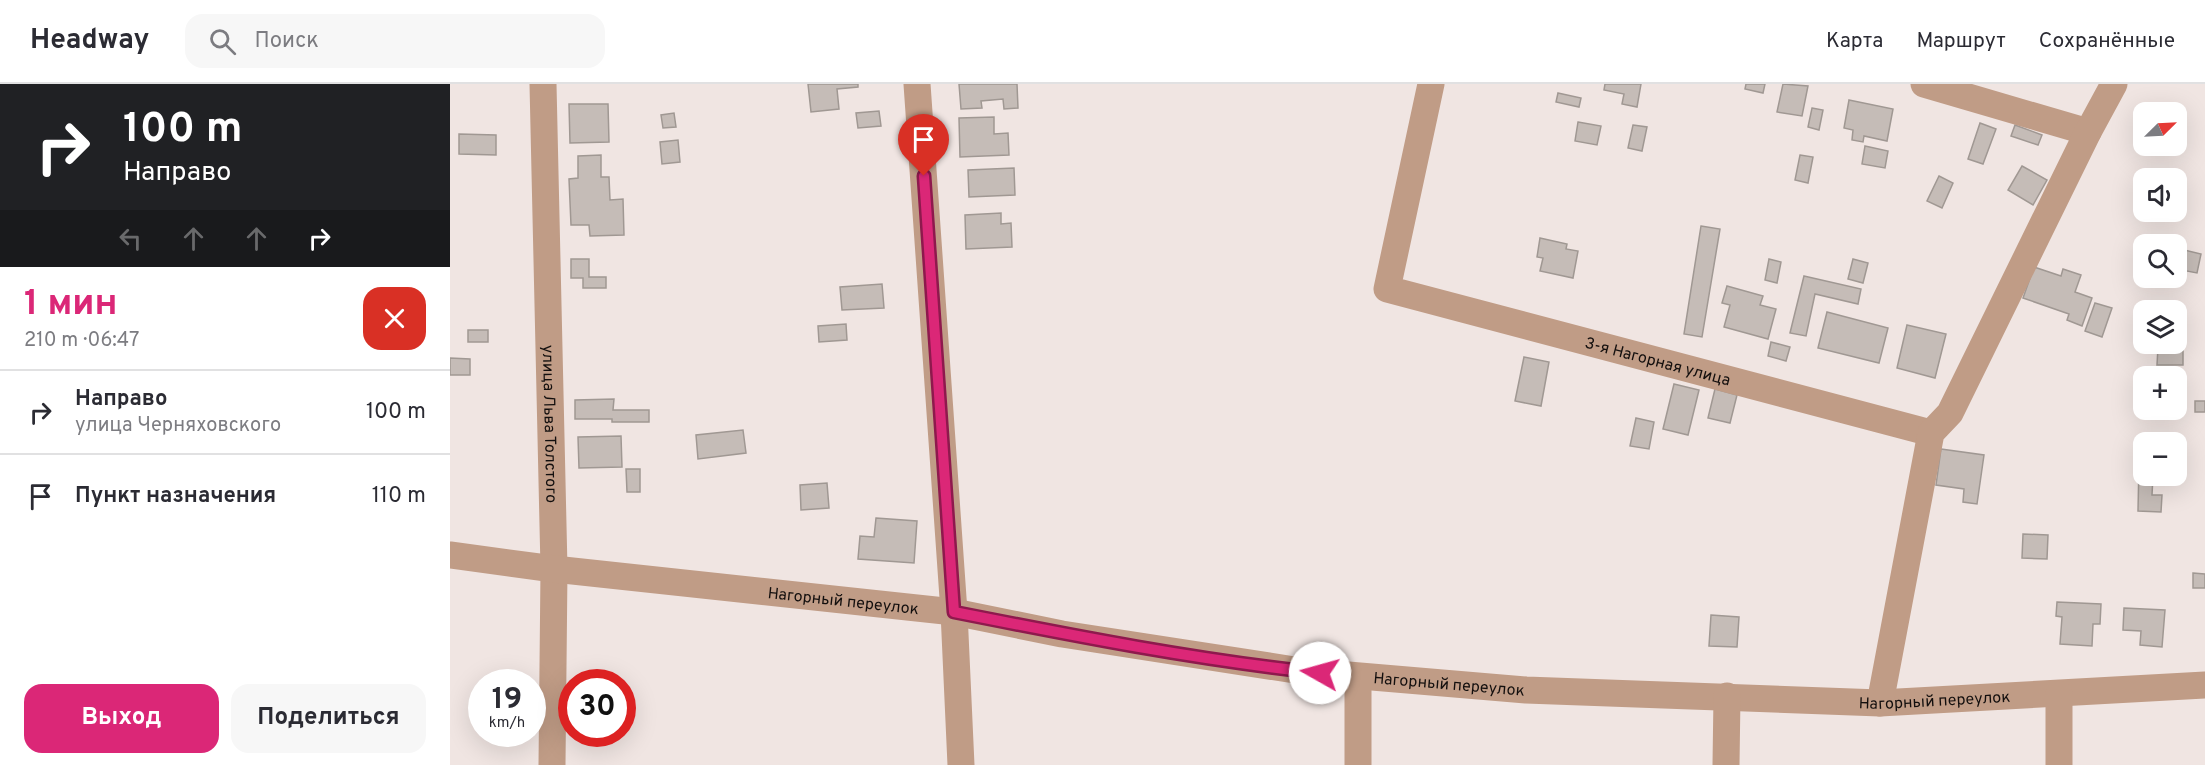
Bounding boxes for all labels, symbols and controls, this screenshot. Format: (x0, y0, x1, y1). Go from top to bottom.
search box (185, 14, 605, 68)
text: Headway (30, 23, 149, 59)
icon: search (206, 25, 239, 58)
text: Поиск (254, 28, 319, 55)
text: Карта (1826, 28, 1883, 55)
text: Маршрут (1916, 28, 2006, 55)
text: Сохранённые (2039, 28, 2175, 55)
north arrow (2133, 102, 2187, 156)
map controls (2133, 102, 2187, 486)
text: 100 m (123, 104, 242, 157)
icon: right (24, 108, 102, 186)
pin (898, 114, 949, 176)
icon: arrive (907, 123, 940, 156)
text: Направо (123, 156, 231, 190)
button: sound (2133, 168, 2187, 222)
icon: left (114, 222, 147, 255)
icon: ahead (177, 222, 210, 255)
icon: ahead (240, 222, 273, 255)
icon: right (303, 222, 336, 255)
button: search (2133, 234, 2187, 288)
text: 1 мин (24, 282, 118, 328)
button: close (363, 287, 426, 350)
button: layers (2133, 300, 2187, 354)
text: 210 m · 06:47 (24, 328, 140, 354)
street label: 3-я Нагорная улица (1583, 334, 1732, 391)
street label: улица Льва Толстого (537, 345, 561, 503)
button: + (2133, 366, 2187, 420)
text: Направо (75, 386, 167, 413)
icon: right (24, 396, 57, 429)
text: 100 m (366, 399, 426, 426)
text: улица Черняховского (75, 413, 281, 439)
button: − (2133, 432, 2187, 486)
icon: arrive (24, 480, 57, 513)
text: Пункт назначения (75, 483, 276, 510)
text: 110 m (372, 483, 426, 510)
street label: Нагорный переулок (767, 584, 920, 620)
position arrow (1288, 641, 1352, 705)
speed limit sign: 30 (558, 669, 636, 747)
street label: Нагорный переулок (1372, 669, 1526, 702)
text: 19 (492, 682, 522, 719)
button: Выход (24, 684, 219, 753)
button: Поделиться (231, 684, 426, 753)
street label: Нагорный переулок (1858, 688, 2011, 715)
text: km/h (489, 714, 525, 733)

